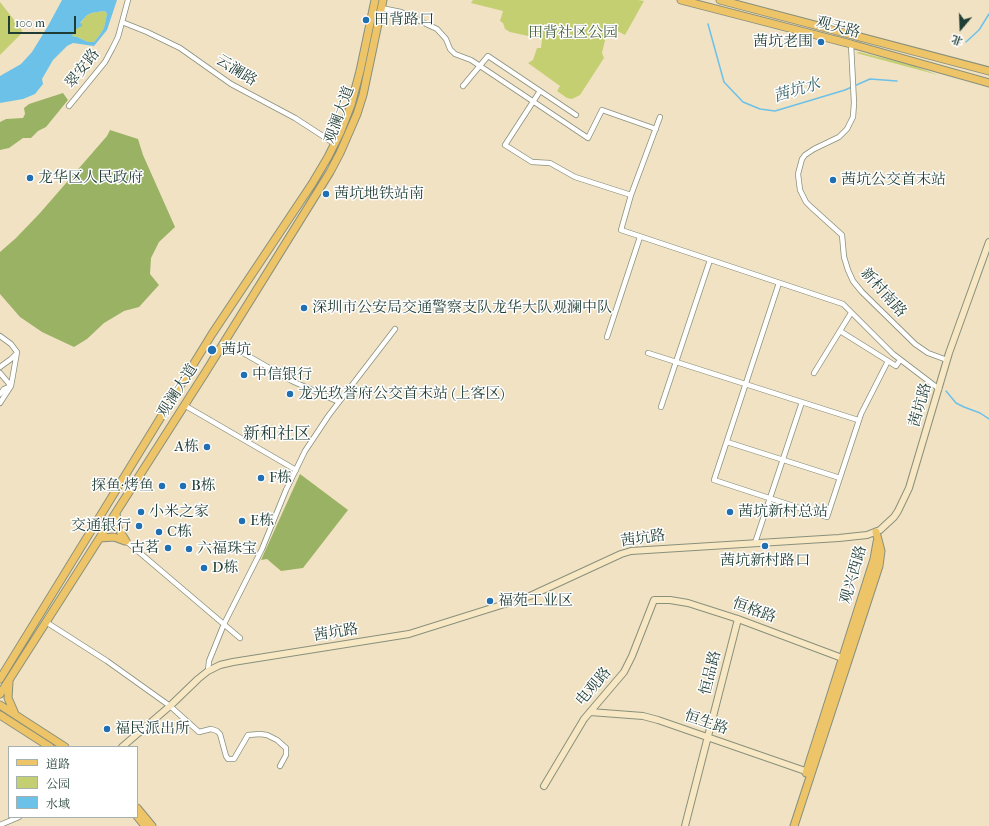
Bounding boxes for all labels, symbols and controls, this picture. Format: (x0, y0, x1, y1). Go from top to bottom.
scale bar (10, 8, 78, 34)
north arrow (941, 8, 981, 48)
place label: 田背路口 (374, 11, 434, 29)
street label: 观天路 (814, 13, 862, 43)
marker: 田背路口 (361, 15, 371, 25)
text: 100 m (15, 16, 45, 30)
park label: 田背社区公园 (528, 24, 618, 42)
text: 北 (950, 32, 964, 48)
place label: 茜坑老围 (753, 33, 813, 51)
marker: 茜坑老围 (816, 37, 826, 47)
street label: 翠安路 (62, 46, 104, 92)
street label: 云澜路 (212, 51, 260, 91)
water label: 茜坑水 (771, 75, 823, 107)
street label: 观澜大道 (321, 84, 359, 146)
place label: 龙华区人民政府 (38, 169, 143, 187)
place label: 茜坑公交首末站 (841, 171, 946, 189)
marker: 龙华区人民政府 (25, 173, 35, 183)
marker: 茜坑公交首末站 (828, 175, 838, 185)
place label: 茜坑地铁站南 (334, 185, 424, 203)
marker: 茜坑地铁站南 (321, 189, 331, 199)
street label: 新村南路 (856, 265, 910, 321)
place label: 深圳市公安局交通警察支队龙华大队观澜中队 (312, 299, 612, 317)
marker: 深圳市公安局交通警察支队龙华大队观澜中队 (299, 303, 309, 313)
place label: 茜坑 (221, 341, 251, 359)
marker: 茜坑 (206, 344, 218, 356)
street label: 观澜大道 (154, 361, 202, 421)
place label: 中信银行 (252, 366, 312, 384)
marker: 中信银行 (239, 370, 249, 380)
street label: 茜坑路 (906, 381, 936, 429)
place label: 龙光玖誉府公交首末站 (上客区) (298, 385, 505, 403)
marker: 龙光玖誉府公交首末站 (上客区) (285, 389, 295, 399)
district label: 新和社区 (243, 425, 311, 445)
place label: A栋 (174, 438, 199, 456)
marker: A栋 (202, 442, 212, 452)
place label: F栋 (269, 469, 292, 487)
marker: F栋 (256, 473, 266, 483)
place label: 探鱼·烤鱼 (91, 477, 154, 495)
place label: B栋 (191, 477, 216, 495)
marker: 探鱼·烤鱼 (157, 481, 167, 491)
marker: B栋 (178, 481, 188, 491)
place label: 小米之家 (149, 503, 209, 521)
place label: 茜坑新村总站 (738, 503, 828, 521)
marker: 小米之家 (136, 507, 146, 517)
marker: 茜坑新村总站 (725, 507, 735, 517)
place label: E栋 (250, 512, 274, 530)
marker: E栋 (237, 516, 247, 526)
place label: 交通银行 (71, 517, 131, 535)
marker: 交通银行 (134, 521, 144, 531)
place label: C栋 (167, 523, 192, 541)
marker: C栋 (154, 527, 164, 537)
street label: 茜坑路 (619, 527, 667, 551)
place label: 古茗 (130, 539, 160, 557)
place label: 六福珠宝 (197, 540, 257, 558)
marker: 茜坑新村路口 (760, 541, 770, 551)
marker: 古茗 (163, 543, 173, 553)
marker: 六福珠宝 (184, 544, 194, 554)
street label: 观兴西路 (837, 544, 871, 606)
place label: 茜坑新村路口 (720, 552, 810, 570)
place label: D栋 (212, 559, 238, 577)
marker: D栋 (199, 563, 209, 573)
place label: 福苑工业区 (498, 592, 573, 610)
street label: 恒格路 (730, 595, 778, 627)
marker: 福苑工业区 (485, 596, 495, 606)
street label: 茜坑路 (312, 621, 360, 645)
street label: 恒品路 (697, 649, 725, 697)
street label: 电观路 (573, 664, 615, 710)
street label: 恒生路 (682, 707, 730, 739)
place label: 福民派出所 (115, 720, 190, 738)
marker: 福民派出所 (102, 724, 112, 734)
legend (8, 746, 138, 818)
text: 道路 (46, 757, 70, 771)
text: 公园 (46, 777, 70, 791)
text: 水域 (46, 797, 70, 811)

